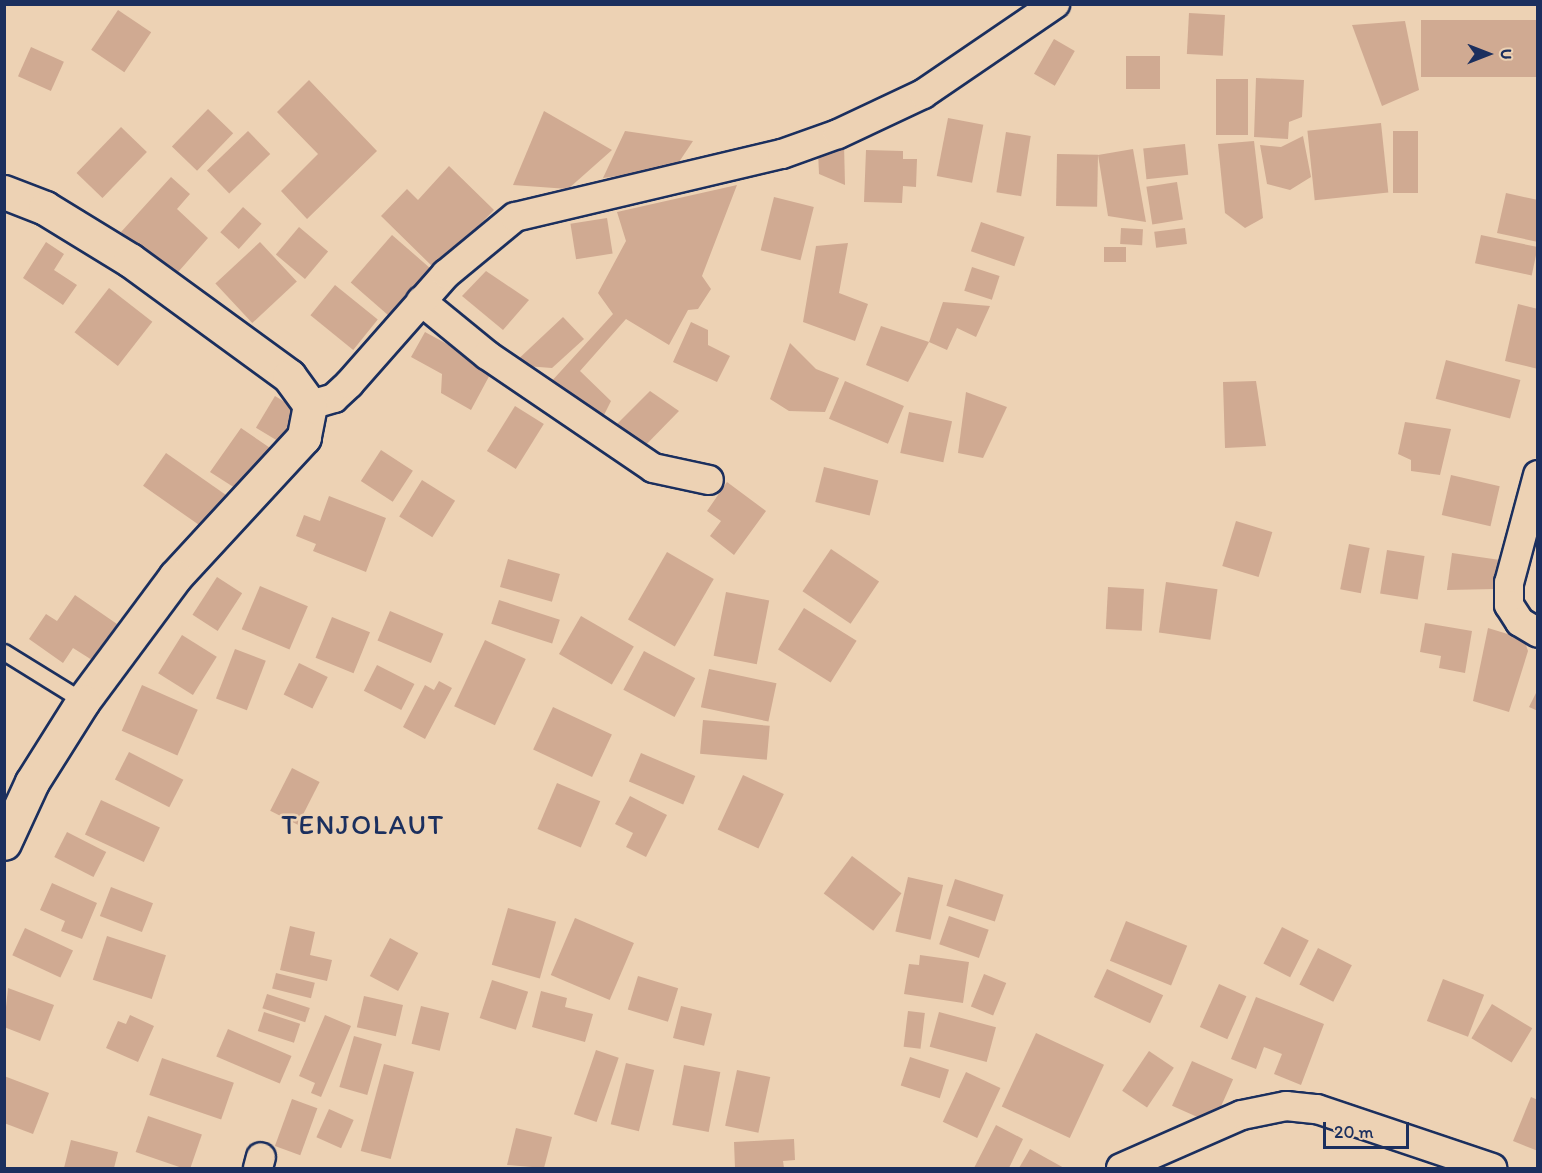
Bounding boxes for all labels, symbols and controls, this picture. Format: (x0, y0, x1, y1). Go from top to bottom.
north arrow (1458, 24, 1518, 84)
text: U (1497, 49, 1516, 59)
district label: TENJOLAUT (281, 807, 445, 841)
scale bar (1326, 1110, 1412, 1148)
text: 20 m (1334, 1121, 1374, 1143)

